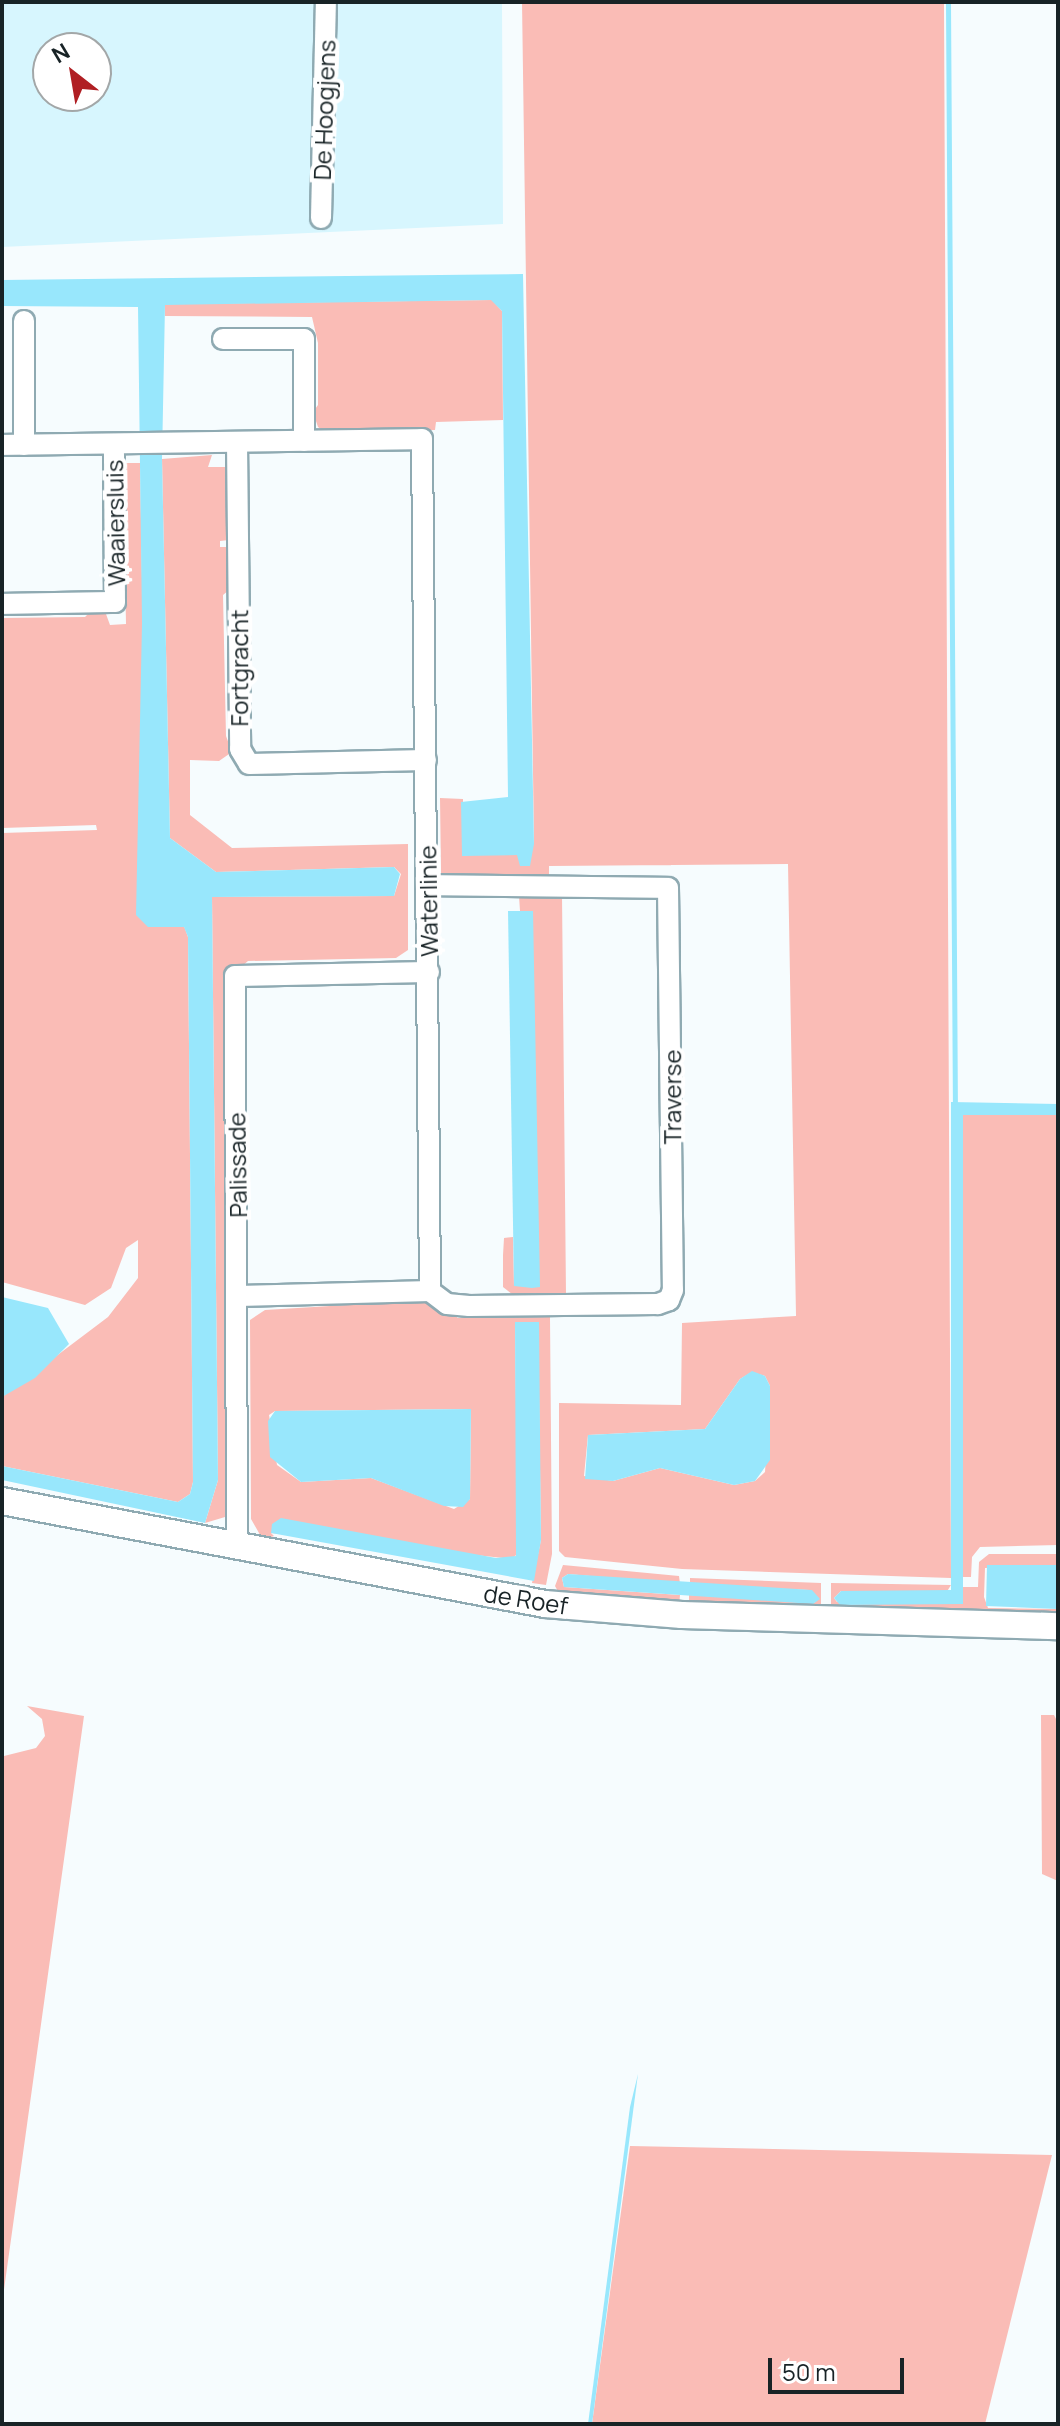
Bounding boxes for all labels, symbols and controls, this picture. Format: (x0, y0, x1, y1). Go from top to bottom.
north arrow (32, 32, 112, 112)
text: N (46, 36, 75, 70)
street label: De Hoogjens (307, 39, 341, 181)
street label: Waaiersluis (99, 460, 131, 586)
street label: Fortgracht (225, 609, 253, 727)
street label: Waterlinie (413, 845, 443, 957)
street label: Traverse (658, 1050, 686, 1144)
street label: Palissade (222, 1112, 252, 1218)
street label: de Roef (482, 1578, 570, 1620)
scale bar (772, 2342, 908, 2392)
text: 50 m (782, 2355, 836, 2388)

